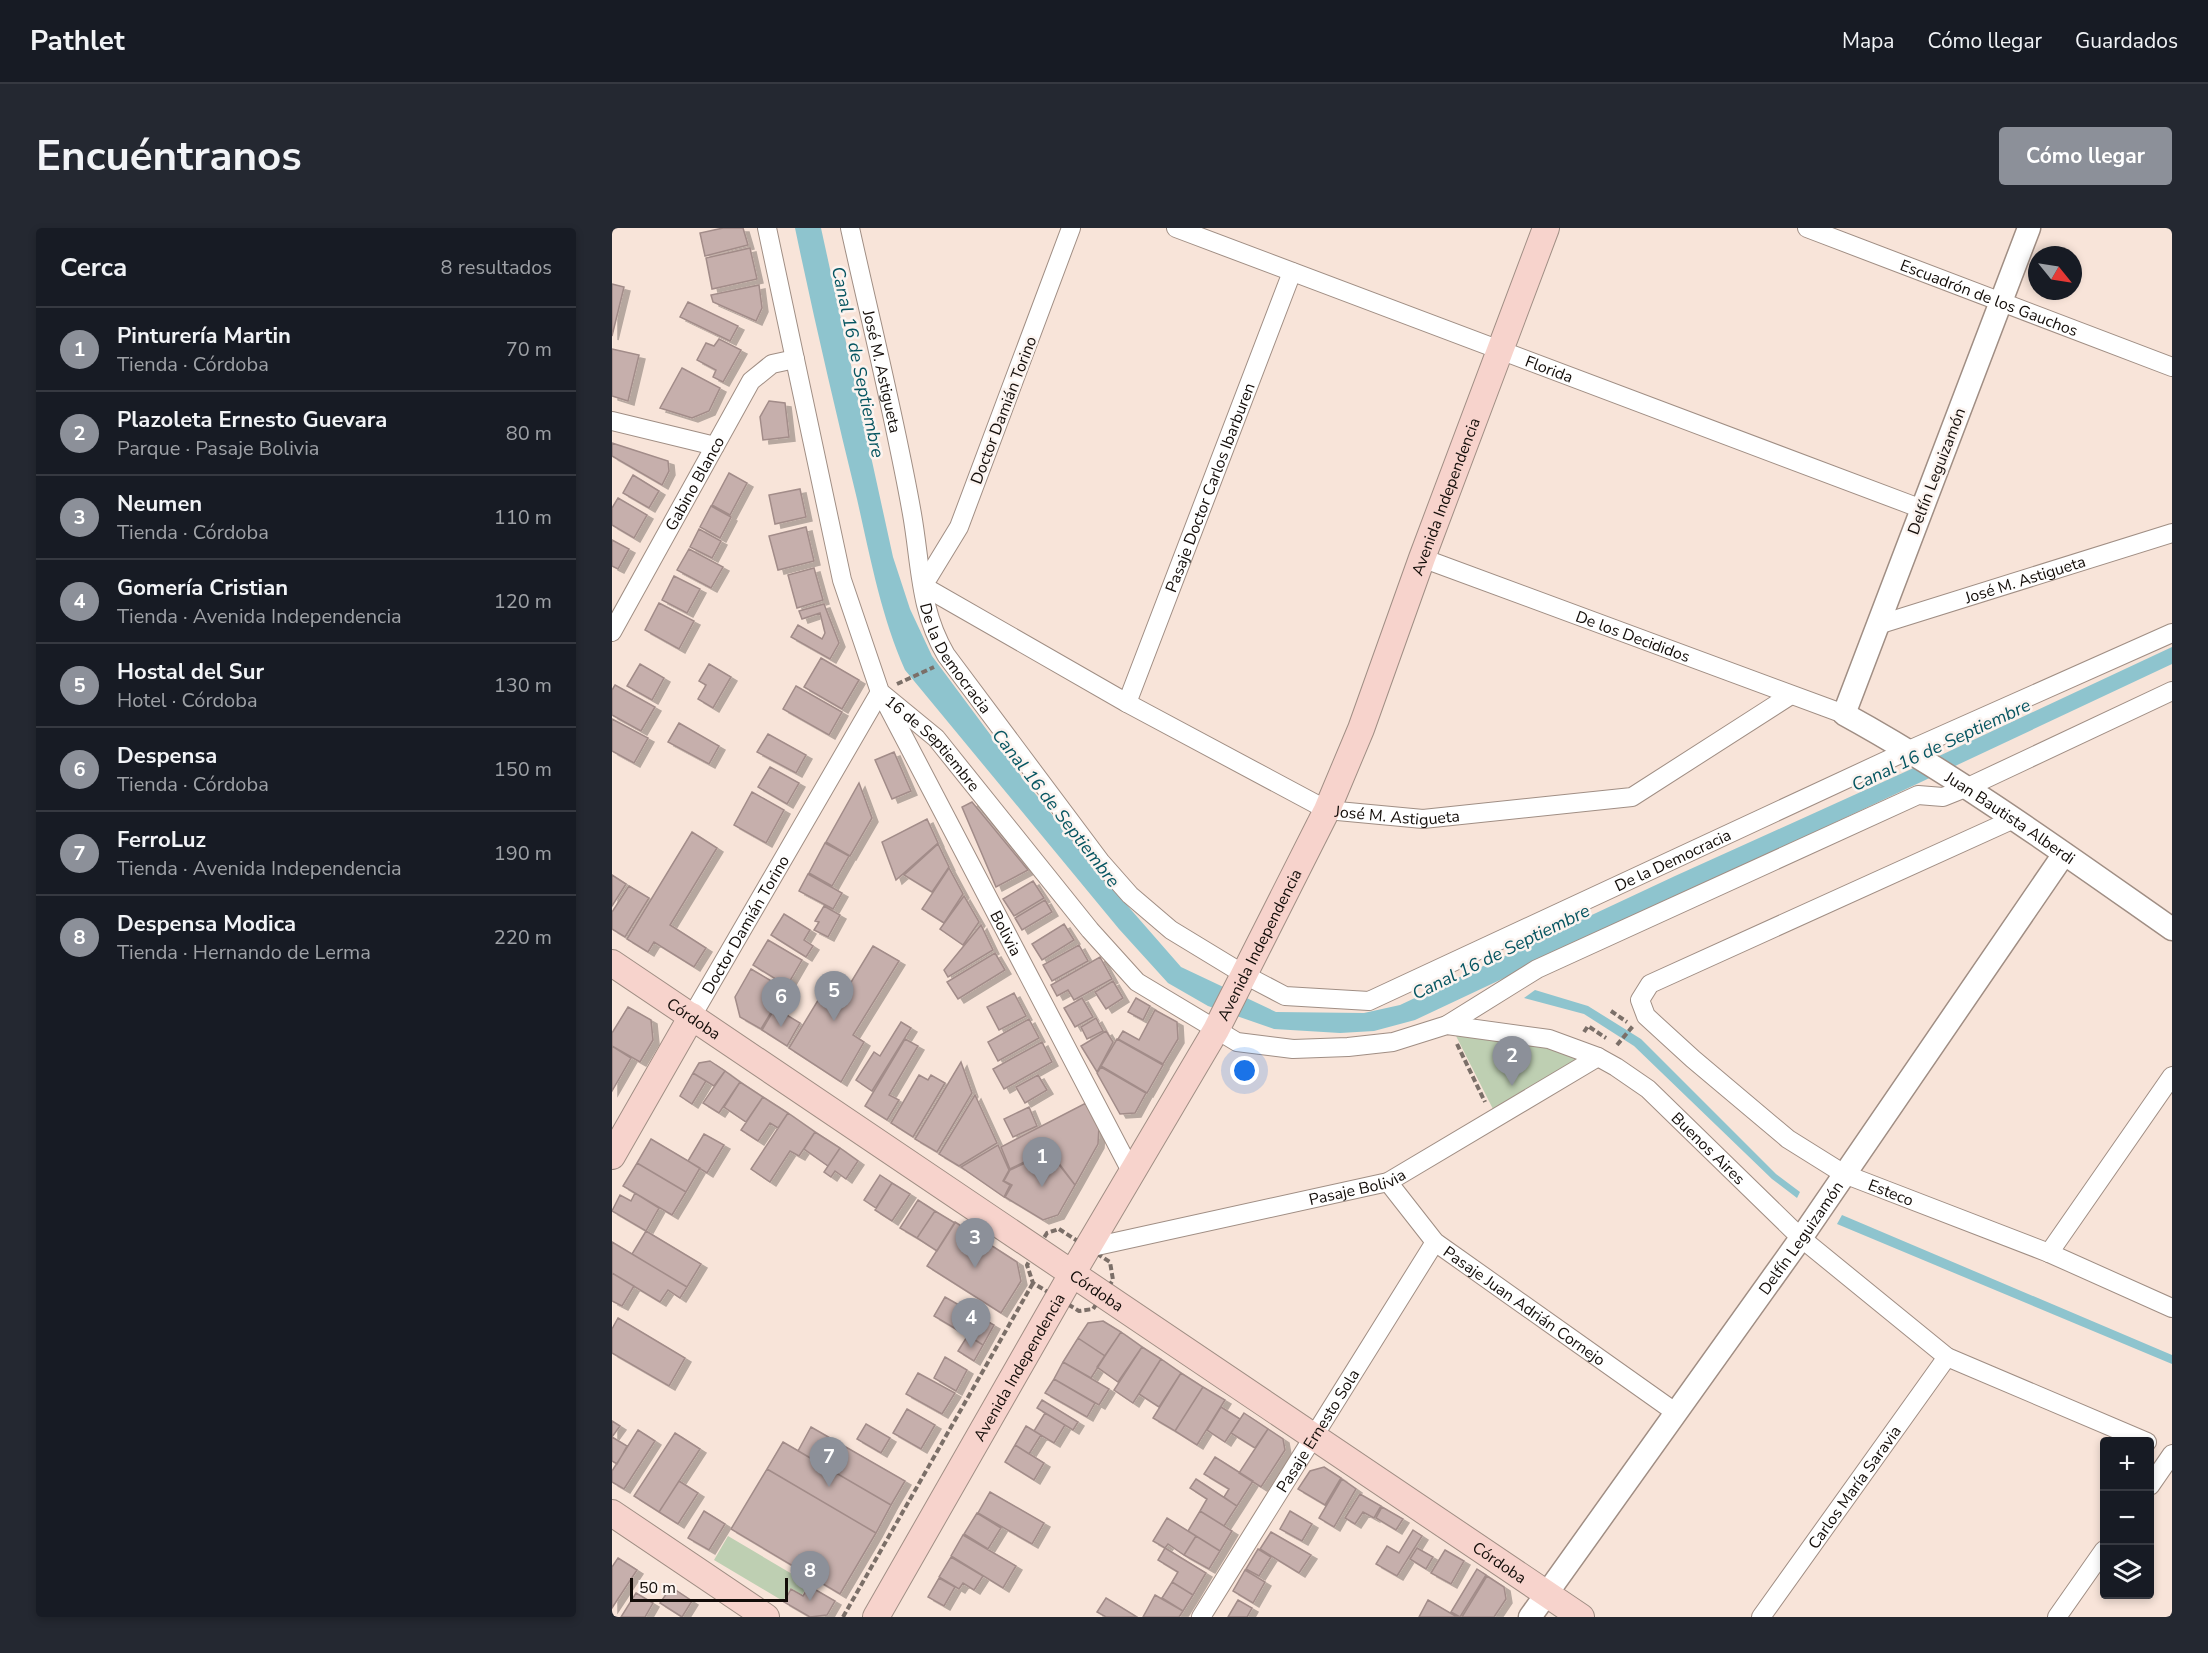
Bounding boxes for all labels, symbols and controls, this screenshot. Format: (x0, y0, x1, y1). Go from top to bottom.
text: Pathlet (30, 22, 125, 60)
text: Mapa (1842, 27, 1894, 55)
text: Cómo llegar (1927, 27, 2042, 55)
text: Guardados (2075, 27, 2178, 55)
button: Cómo llegar (1999, 127, 2172, 185)
text: Encuéntranos (36, 128, 302, 185)
north arrow (2028, 246, 2082, 300)
text: Cerca (60, 250, 127, 285)
text: 8 resultados (441, 254, 552, 281)
street label: Escuadrón de los Gauchos (1897, 255, 2081, 342)
water label: Canal 16 de Septiembre (826, 264, 890, 460)
street label: José M. Astigueta (857, 307, 906, 435)
text: Pinturería Martin (117, 321, 291, 351)
street label: Doctor Damián Torino (966, 333, 1042, 487)
text: 1 (74, 336, 86, 363)
text: 70 m (506, 336, 552, 363)
text: Tienda · Córdoba (117, 351, 269, 378)
street label: Florida (1522, 351, 1576, 389)
street label: Pasaje Doctor Carlos Ibarburen (1160, 380, 1261, 596)
text: Plazoleta Ernesto Guevara (117, 405, 387, 435)
street label: Delfín Leguizamón (1903, 405, 1971, 538)
street label: Avenida Independencia (1407, 415, 1486, 579)
text: 2 (74, 420, 86, 447)
text: 80 m (506, 420, 552, 447)
street label: Gabino Blanco (660, 433, 730, 535)
text: Parque · Pasaje Bolivia (117, 435, 319, 462)
text: Neumen (117, 489, 202, 519)
text: 3 (74, 504, 86, 531)
text: 110 m (494, 504, 552, 531)
text: Tienda · Córdoba (117, 519, 269, 546)
street label: José M. Astigueta (1961, 551, 2088, 609)
text: Gomería Cristian (117, 573, 288, 603)
text: 4 (74, 588, 86, 615)
text: 120 m (494, 588, 552, 615)
street label: De la Democracia (914, 601, 996, 718)
text: Tienda · Avenida Independencia (117, 603, 402, 630)
street label: De los Decididos (1572, 606, 1693, 668)
text: Hostal del Sur (117, 657, 264, 687)
text: 5 (74, 672, 86, 699)
text: 130 m (494, 672, 552, 699)
text: Hotel · Córdoba (117, 687, 258, 714)
street label: 16 de Septiembre (880, 691, 985, 796)
water label: Canal 16 de Septiembre (1848, 693, 2035, 797)
water label: Canal 16 de Septiembre (987, 724, 1126, 893)
text: Despensa (117, 741, 217, 771)
text: 6 (74, 756, 86, 783)
text: 150 m (494, 756, 552, 783)
street label: Juan Bautista Alberdi (1940, 766, 2079, 870)
text: Tienda · Córdoba (117, 771, 269, 798)
street label: José M. Astigueta (1333, 801, 1461, 831)
street label: De la Democracia (1611, 824, 1735, 897)
text: FerroLuz (117, 825, 206, 855)
text: 7 (74, 840, 86, 867)
text: 190 m (494, 840, 552, 867)
street label: Doctor Damián Torino (697, 851, 795, 998)
text: Tienda · Avenida Independencia (117, 855, 402, 882)
street label: Avenida Independencia (1212, 865, 1307, 1025)
water label: Canal 16 de Septiembre (1408, 898, 1594, 1006)
street label: Bolivia (984, 907, 1027, 960)
text: Despensa Modica (117, 909, 296, 939)
text: 8 (74, 924, 86, 951)
text: 220 m (494, 924, 552, 951)
text: Tienda · Hernando de Lerma (117, 939, 371, 966)
pin: 5 (814, 972, 854, 1021)
pin: 6 (762, 978, 800, 1027)
street label: Córdoba (662, 993, 725, 1045)
pin: 2 (1492, 1036, 1532, 1086)
your location (1230, 1056, 1259, 1085)
street label: Buenos Aires (1666, 1108, 1750, 1190)
pin: 1 (1022, 1138, 1062, 1187)
street label: Pasaje Bolivia (1307, 1164, 1410, 1211)
street label: Esteco (1865, 1174, 1917, 1212)
street label: Delfín Leguizamón (1754, 1177, 1849, 1299)
pin: 3 (956, 1218, 994, 1268)
street label: Pasaje Juan Adrián Cornejo (1439, 1241, 1610, 1371)
street label: Córdoba (1065, 1265, 1128, 1317)
street label: Avenida Independencia (969, 1289, 1071, 1445)
pin: 4 (952, 1298, 990, 1348)
street label: Pasaje Ernesto Sola (1271, 1365, 1365, 1497)
street label: Carlos María Saravia (1803, 1421, 1907, 1554)
map controls (2100, 1437, 2154, 1599)
button: + (2100, 1437, 2154, 1491)
pin: 7 (810, 1438, 848, 1487)
button: − (2100, 1491, 2154, 1545)
street label: Córdoba (1468, 1537, 1531, 1589)
button: layers (2100, 1545, 2154, 1599)
pin: 8 (790, 1552, 830, 1601)
scale bar (630, 1575, 788, 1602)
text: 50 m (639, 1577, 676, 1599)

